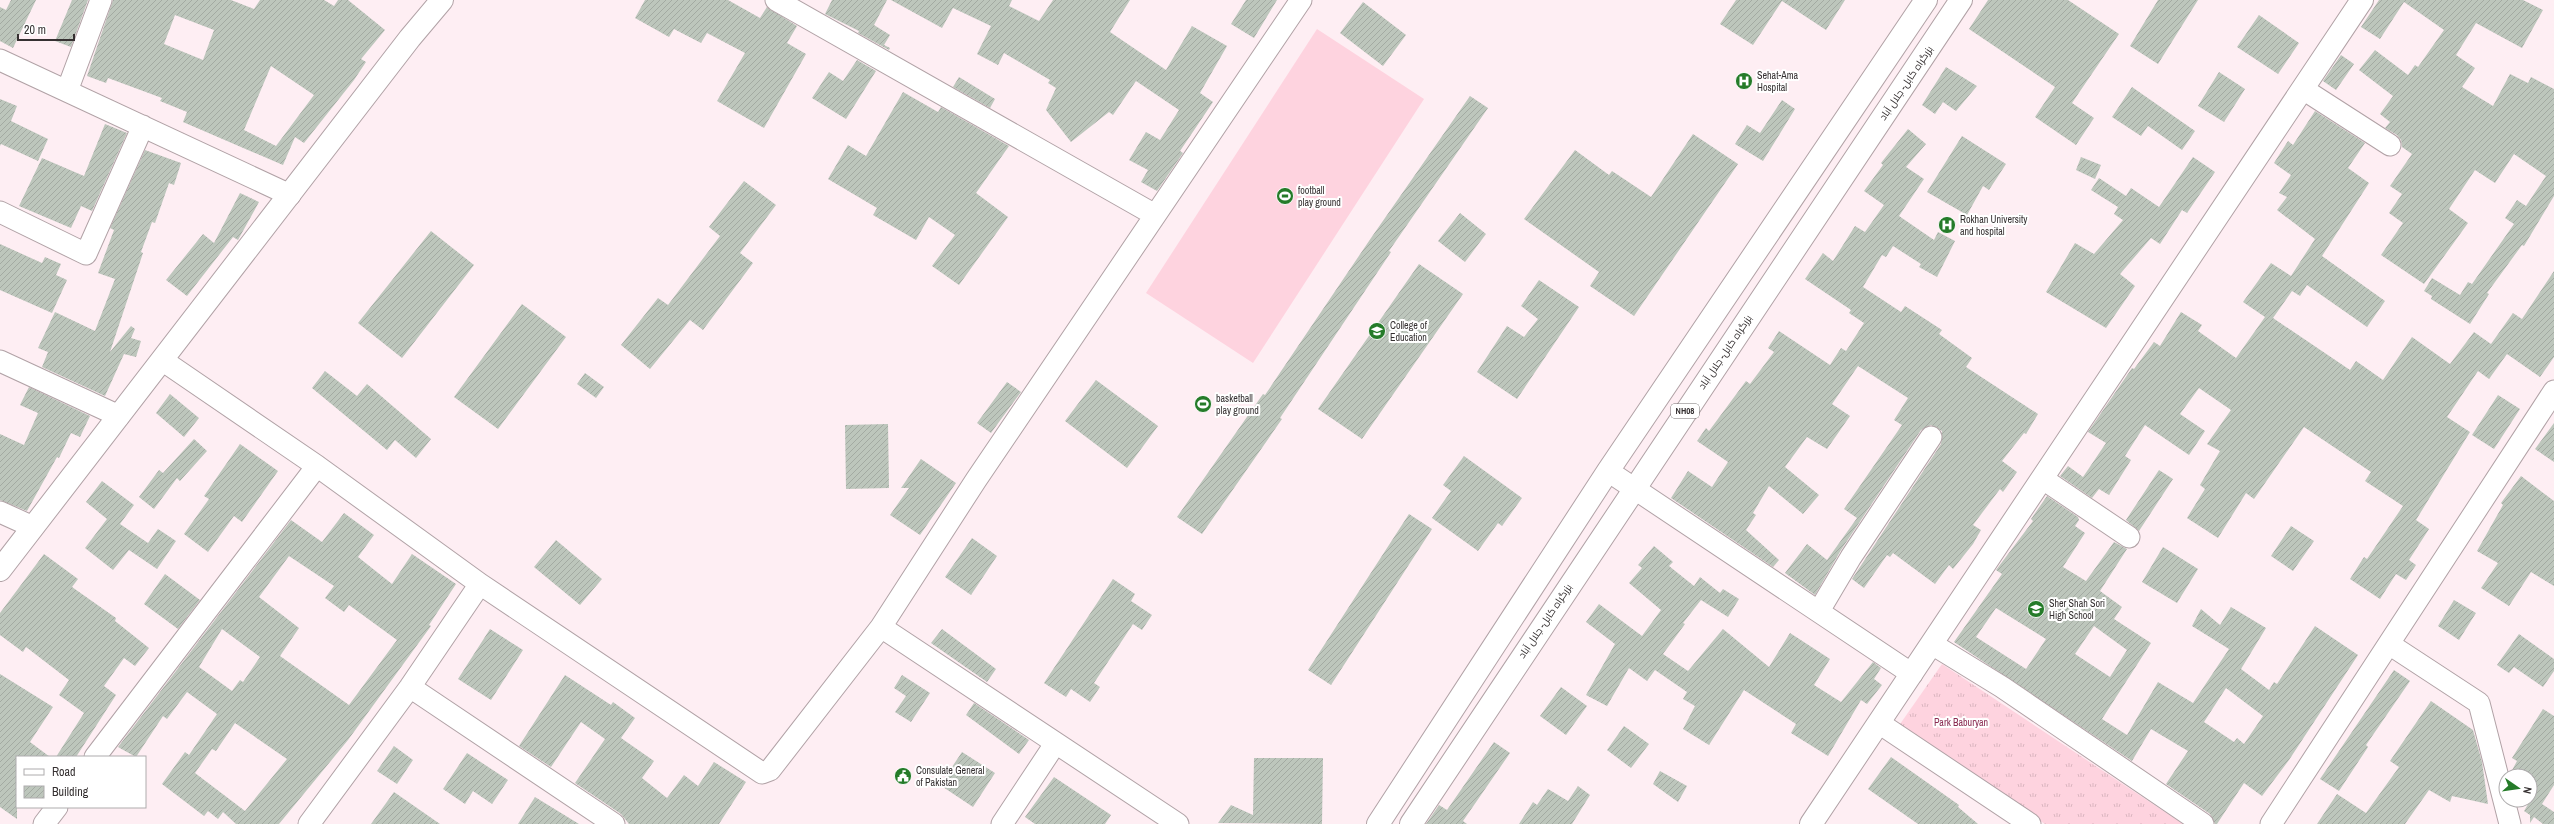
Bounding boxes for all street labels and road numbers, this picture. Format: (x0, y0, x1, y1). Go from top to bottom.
street label: بزرگراه کابل- جلال آباد (1876, 43, 1936, 123)
street label: بزرگراه کابل- جلال آباد (1695, 312, 1755, 392)
road number: NH08 (1671, 404, 1699, 418)
street label: بزرگراه کابل- جلال آباد (1515, 581, 1575, 661)

